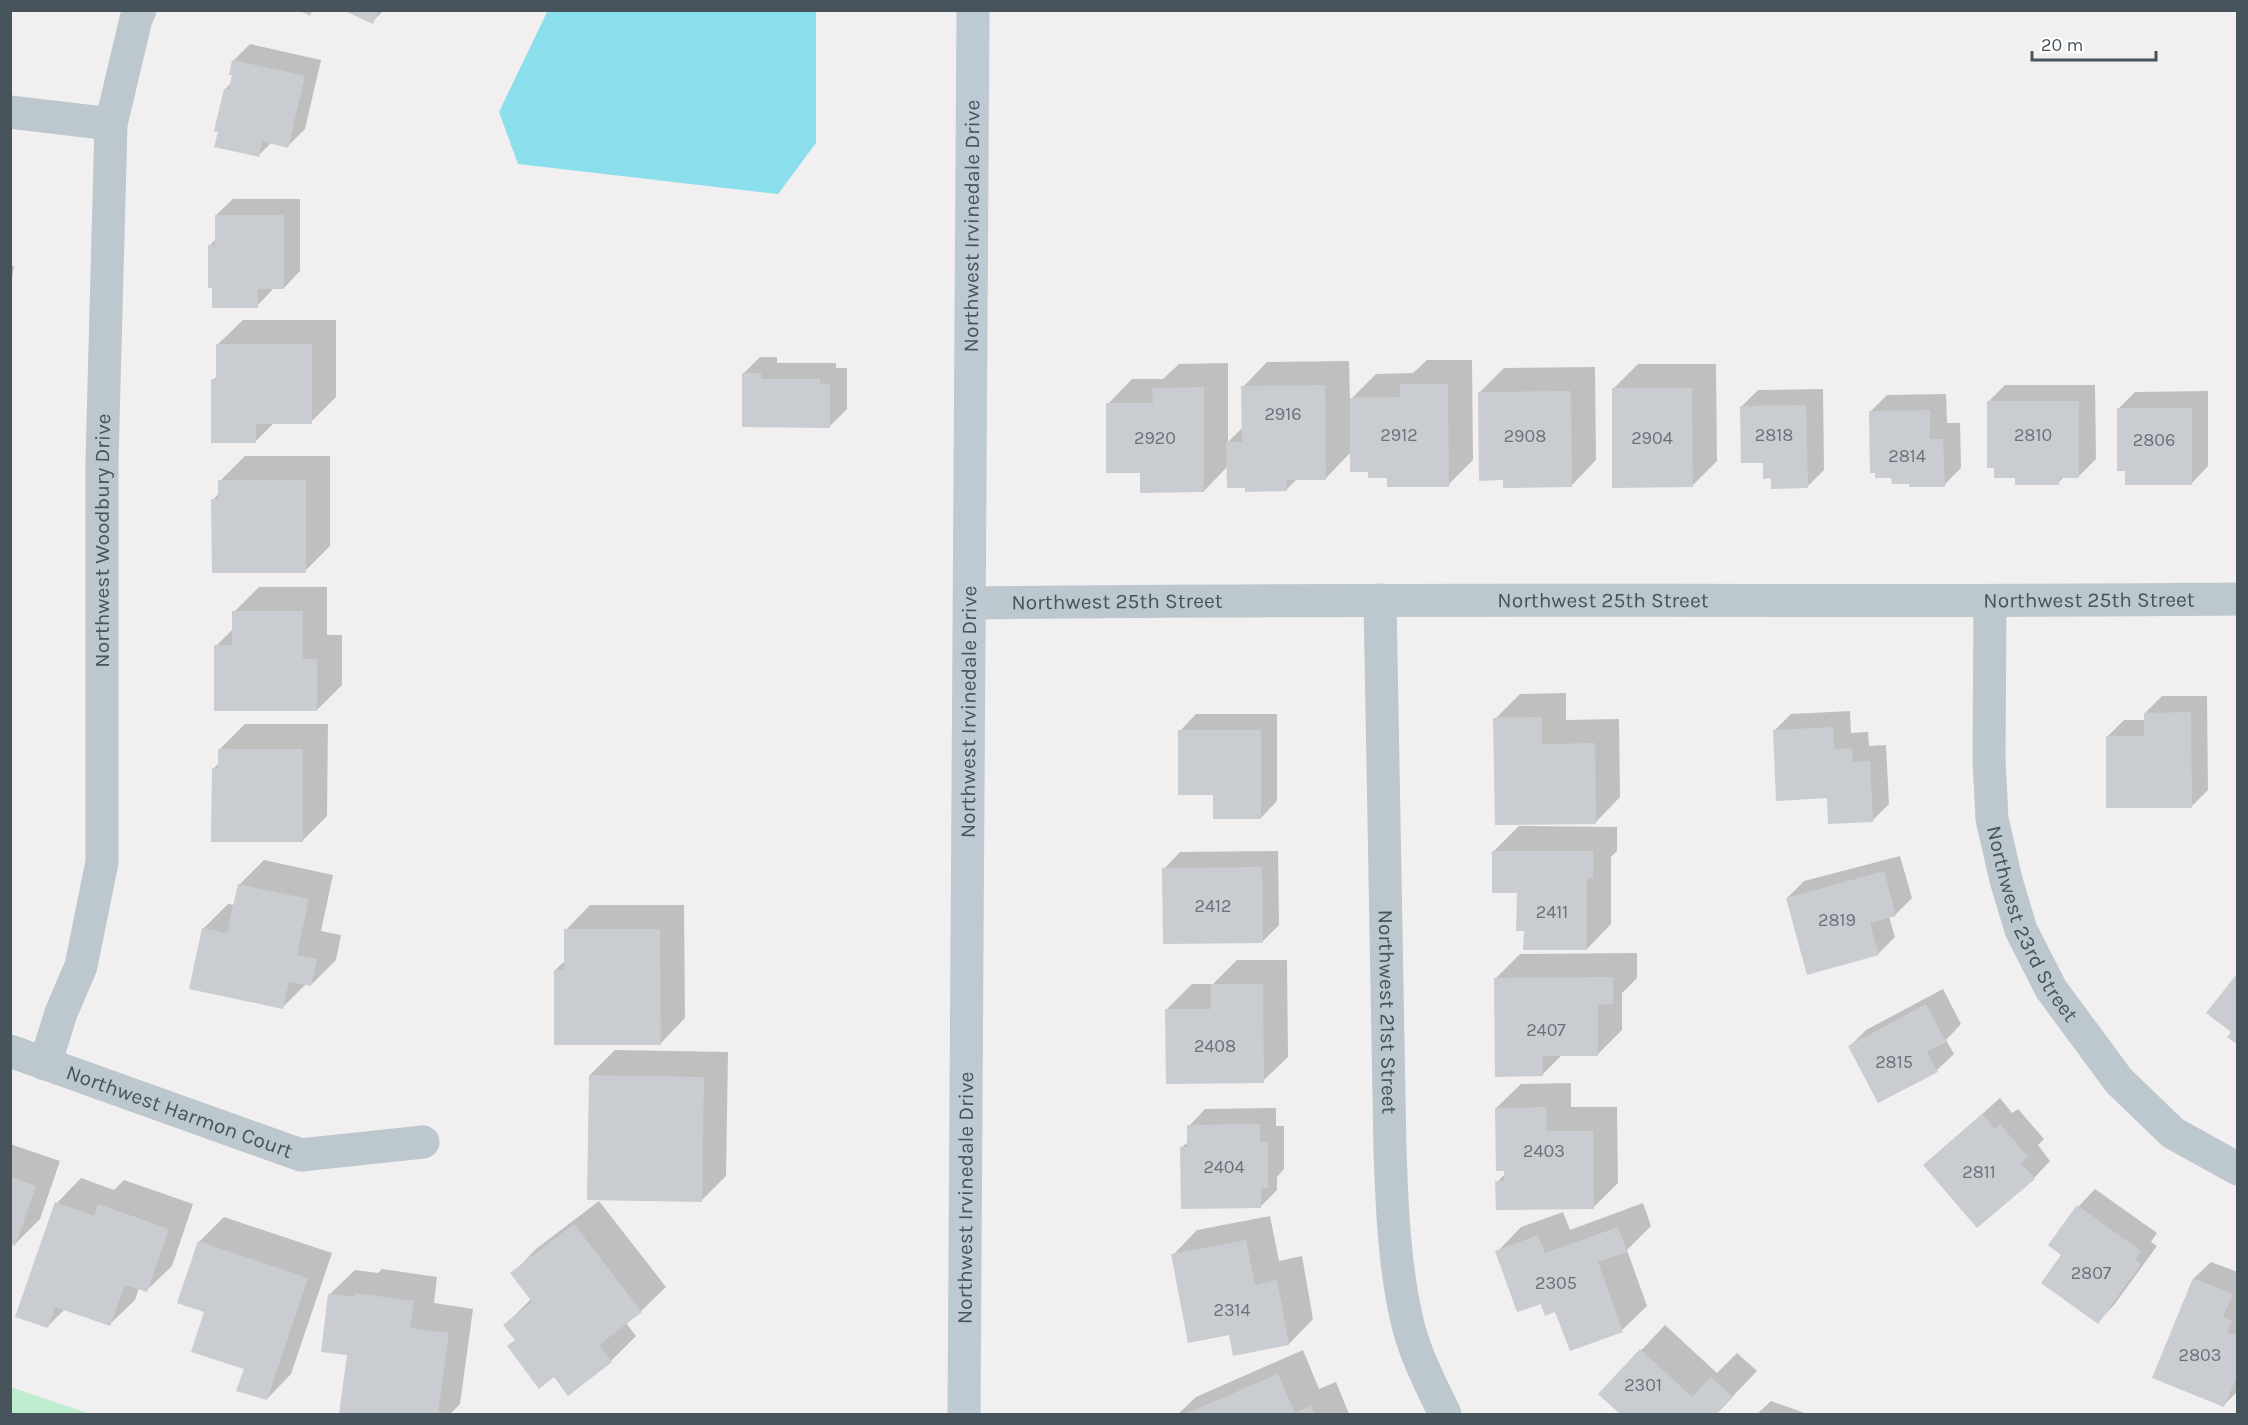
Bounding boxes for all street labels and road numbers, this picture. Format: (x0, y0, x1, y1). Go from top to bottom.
street label: Northwest Irvinedale Drive (959, 100, 984, 352)
street label: Northwest Woodbury Drive (90, 413, 115, 668)
street label: Northwest Irvinedale Drive (956, 586, 981, 838)
street label: Northwest 25th Street (1983, 587, 2195, 612)
street label: Northwest 25th Street (1497, 588, 1709, 612)
street label: Northwest 25th Street (1011, 589, 1223, 614)
street label: Northwest 23rd Street (1982, 823, 2083, 1026)
street label: Northwest 21st Street (1374, 909, 1401, 1115)
street label: Northwest Harmon Court (63, 1060, 296, 1163)
street label: Northwest Irvinedale Drive (953, 1072, 978, 1324)

